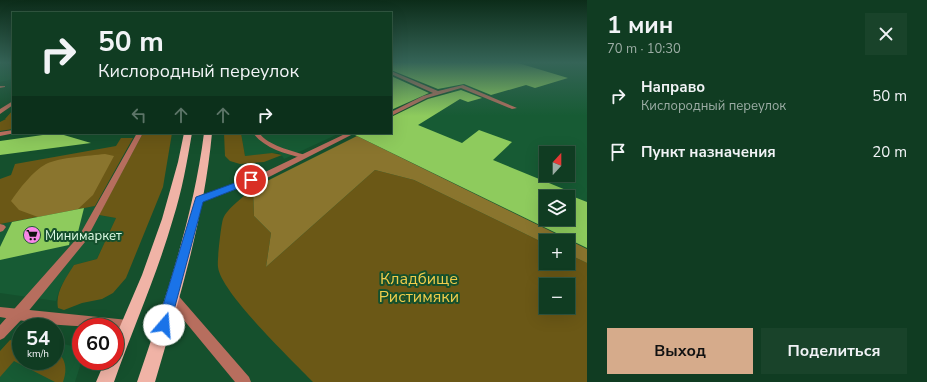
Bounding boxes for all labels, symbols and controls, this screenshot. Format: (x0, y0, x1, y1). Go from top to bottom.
text: 1 мин (607, 9, 673, 41)
button: close (865, 13, 907, 55)
text: 50 m (98, 23, 164, 61)
icon: right (32, 28, 84, 80)
text: 70 m · 10:30 (607, 40, 681, 58)
text: Кислородный переулок (98, 59, 299, 83)
text: Направо (641, 77, 705, 97)
icon: right (607, 85, 629, 107)
text: 50 m (872, 86, 907, 106)
text: Кислородный переулок (641, 97, 786, 115)
icon: left (128, 104, 150, 126)
icon: ahead (170, 104, 192, 126)
icon: ahead (212, 104, 234, 126)
icon: right (254, 104, 276, 126)
icon: arrive (607, 141, 629, 163)
text: Пункт назначения (641, 142, 776, 162)
text: 20 m (872, 142, 907, 162)
north arrow (539, 146, 575, 182)
map controls (539, 146, 575, 314)
pin (234, 163, 268, 197)
icon: arrive (240, 169, 262, 191)
button: layers (539, 190, 575, 226)
supermarket icon: Минимаркет (22, 225, 42, 245)
place label: Минимаркет (45, 227, 122, 245)
button: + (539, 234, 575, 270)
park label: Кладбище Ристимяки (379, 268, 459, 308)
button: − (539, 278, 575, 314)
position arrow (143, 304, 185, 346)
speed limit sign: 60 (72, 318, 124, 370)
text: 54 (26, 325, 50, 352)
button: Выход (607, 328, 753, 374)
button: Поделиться (761, 328, 907, 374)
text: km/h (27, 347, 49, 361)

